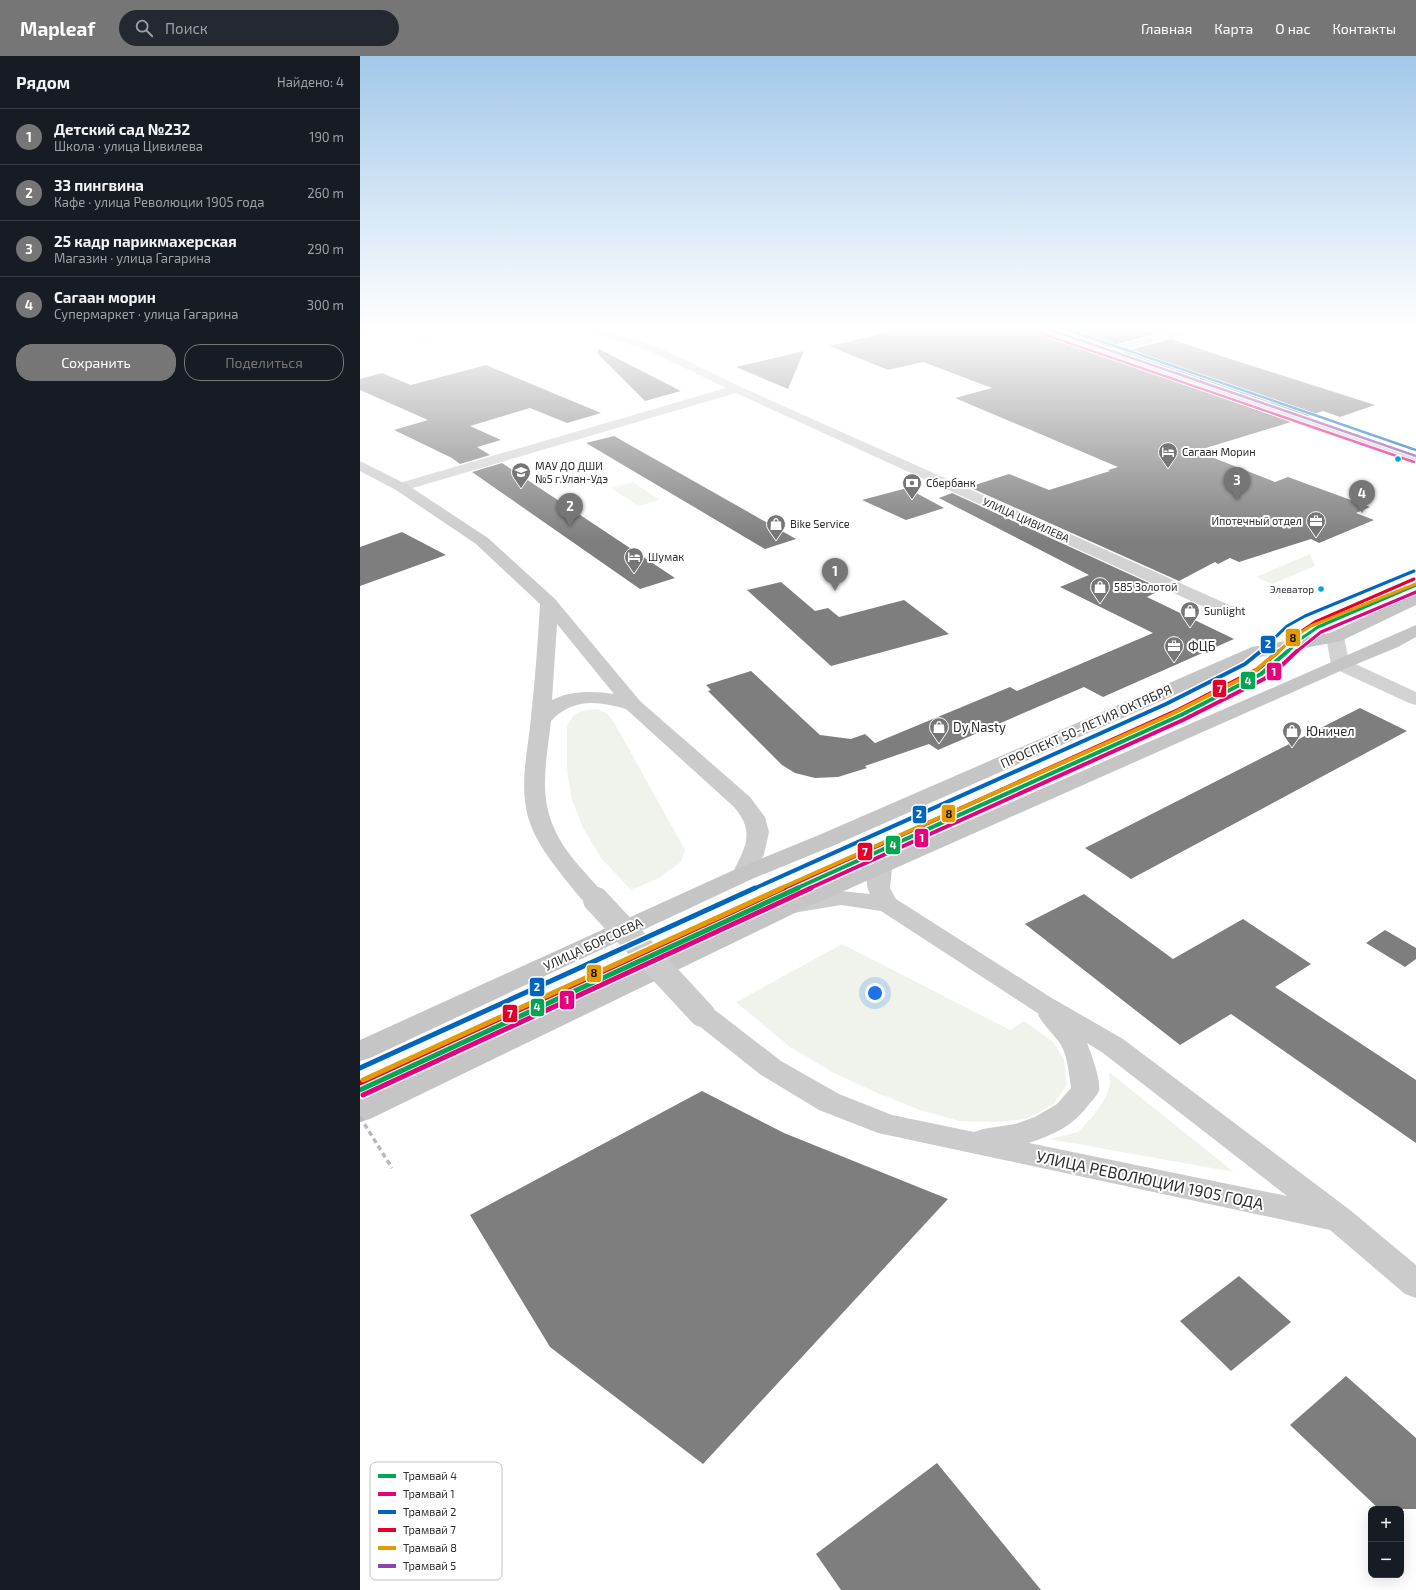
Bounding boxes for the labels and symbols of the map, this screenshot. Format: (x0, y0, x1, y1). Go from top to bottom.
hotel icon: Сагаан Морин (1157, 441, 1179, 469)
place label: Сагаан Морин (1182, 445, 1256, 458)
unlabelled marker (1393, 454, 1403, 464)
place label: МАУ ДО ДШИ №5 г.Улан-Удэ (535, 459, 608, 485)
school or university icon: МАУ ДО ДШИ №5 г.Улан-Удэ (510, 461, 532, 489)
pin: 3 (1224, 467, 1250, 500)
bank icon: Сбербанк (901, 472, 923, 500)
place label: Сбербанк (926, 476, 976, 489)
pin: 4 (1349, 480, 1375, 513)
pin: 2 (557, 493, 583, 526)
street label: УЛИЦА ЦИВИЛЕВА (981, 494, 1072, 545)
office icon: Ипотечный отдел (1305, 510, 1327, 538)
shop icon: Bike Service (765, 513, 787, 541)
place label: Ипотечный отдел (1211, 514, 1302, 527)
place label: Bike Service (790, 517, 850, 530)
hotel icon: Шумак (623, 546, 645, 574)
place label: Шумак (648, 550, 684, 564)
pin: 1 (822, 558, 848, 591)
shop icon: 585 Золотой (1089, 576, 1111, 604)
place label: 585 Золотой (1114, 580, 1178, 593)
place label: Элеватор (1270, 583, 1314, 595)
marker: Элеватор (1316, 584, 1326, 594)
shop icon: Sunlight (1179, 600, 1201, 628)
place label: Sunlight (1204, 604, 1246, 617)
line badge: 8 (1285, 628, 1301, 647)
text: 8 (1290, 631, 1297, 644)
office icon: ФЦБ (1163, 635, 1185, 663)
line badge: 2 (1260, 635, 1276, 654)
text: 2 (1265, 637, 1271, 650)
place label: ФЦБ (1188, 638, 1216, 654)
line badge: 1 (1266, 662, 1282, 681)
text: 1 (1272, 665, 1276, 678)
line badge: 4 (1240, 671, 1256, 690)
text: 4 (1244, 674, 1252, 687)
line badge: 7 (1212, 679, 1227, 698)
street label: ПРОСПЕКТ 50-ЛЕТИЯ ОКТЯБРЯ (998, 681, 1174, 771)
text: 7 (1217, 682, 1223, 695)
shop icon: Dy Nasty (928, 716, 950, 744)
place label: Dy Nasty (953, 719, 1006, 735)
shop icon: Юничел (1281, 720, 1303, 748)
place label: Юничел (1306, 723, 1355, 739)
line badge: 8 (941, 804, 956, 823)
line badge: 2 (912, 805, 927, 824)
text: 2 (916, 807, 922, 820)
text: 8 (946, 807, 953, 820)
line badge: 1 (914, 828, 929, 848)
text: 1 (920, 831, 924, 844)
line badge: 4 (885, 835, 901, 855)
text: 4 (889, 838, 897, 851)
line badge: 7 (857, 842, 873, 861)
text: 7 (862, 845, 868, 858)
street label: УЛИЦА БОРСОЕВА (541, 914, 645, 974)
line badge: 8 (586, 964, 602, 983)
text: 8 (591, 966, 598, 979)
line badge: 2 (529, 977, 545, 997)
text: 2 (534, 980, 540, 993)
your location (865, 983, 885, 1003)
line badge: 1 (559, 990, 575, 1010)
text: 1 (565, 993, 569, 1006)
line badge: 4 (530, 998, 545, 1017)
text: 4 (533, 1000, 541, 1013)
line badge: 7 (502, 1004, 518, 1023)
text: 7 (507, 1007, 513, 1020)
street label: УЛИЦА РЕВОЛЮЦИИ 1905 ГОДА (1035, 1146, 1266, 1213)
legend (370, 1462, 502, 1580)
text: Трамвай 4 (403, 1469, 457, 1482)
text: Трамвай 1 (403, 1487, 455, 1500)
text: Трамвай 2 (403, 1505, 456, 1518)
text: Трамвай 7 (403, 1523, 456, 1536)
text: Трамвай 8 (403, 1541, 457, 1554)
text: Трамвай 5 (403, 1559, 456, 1572)

